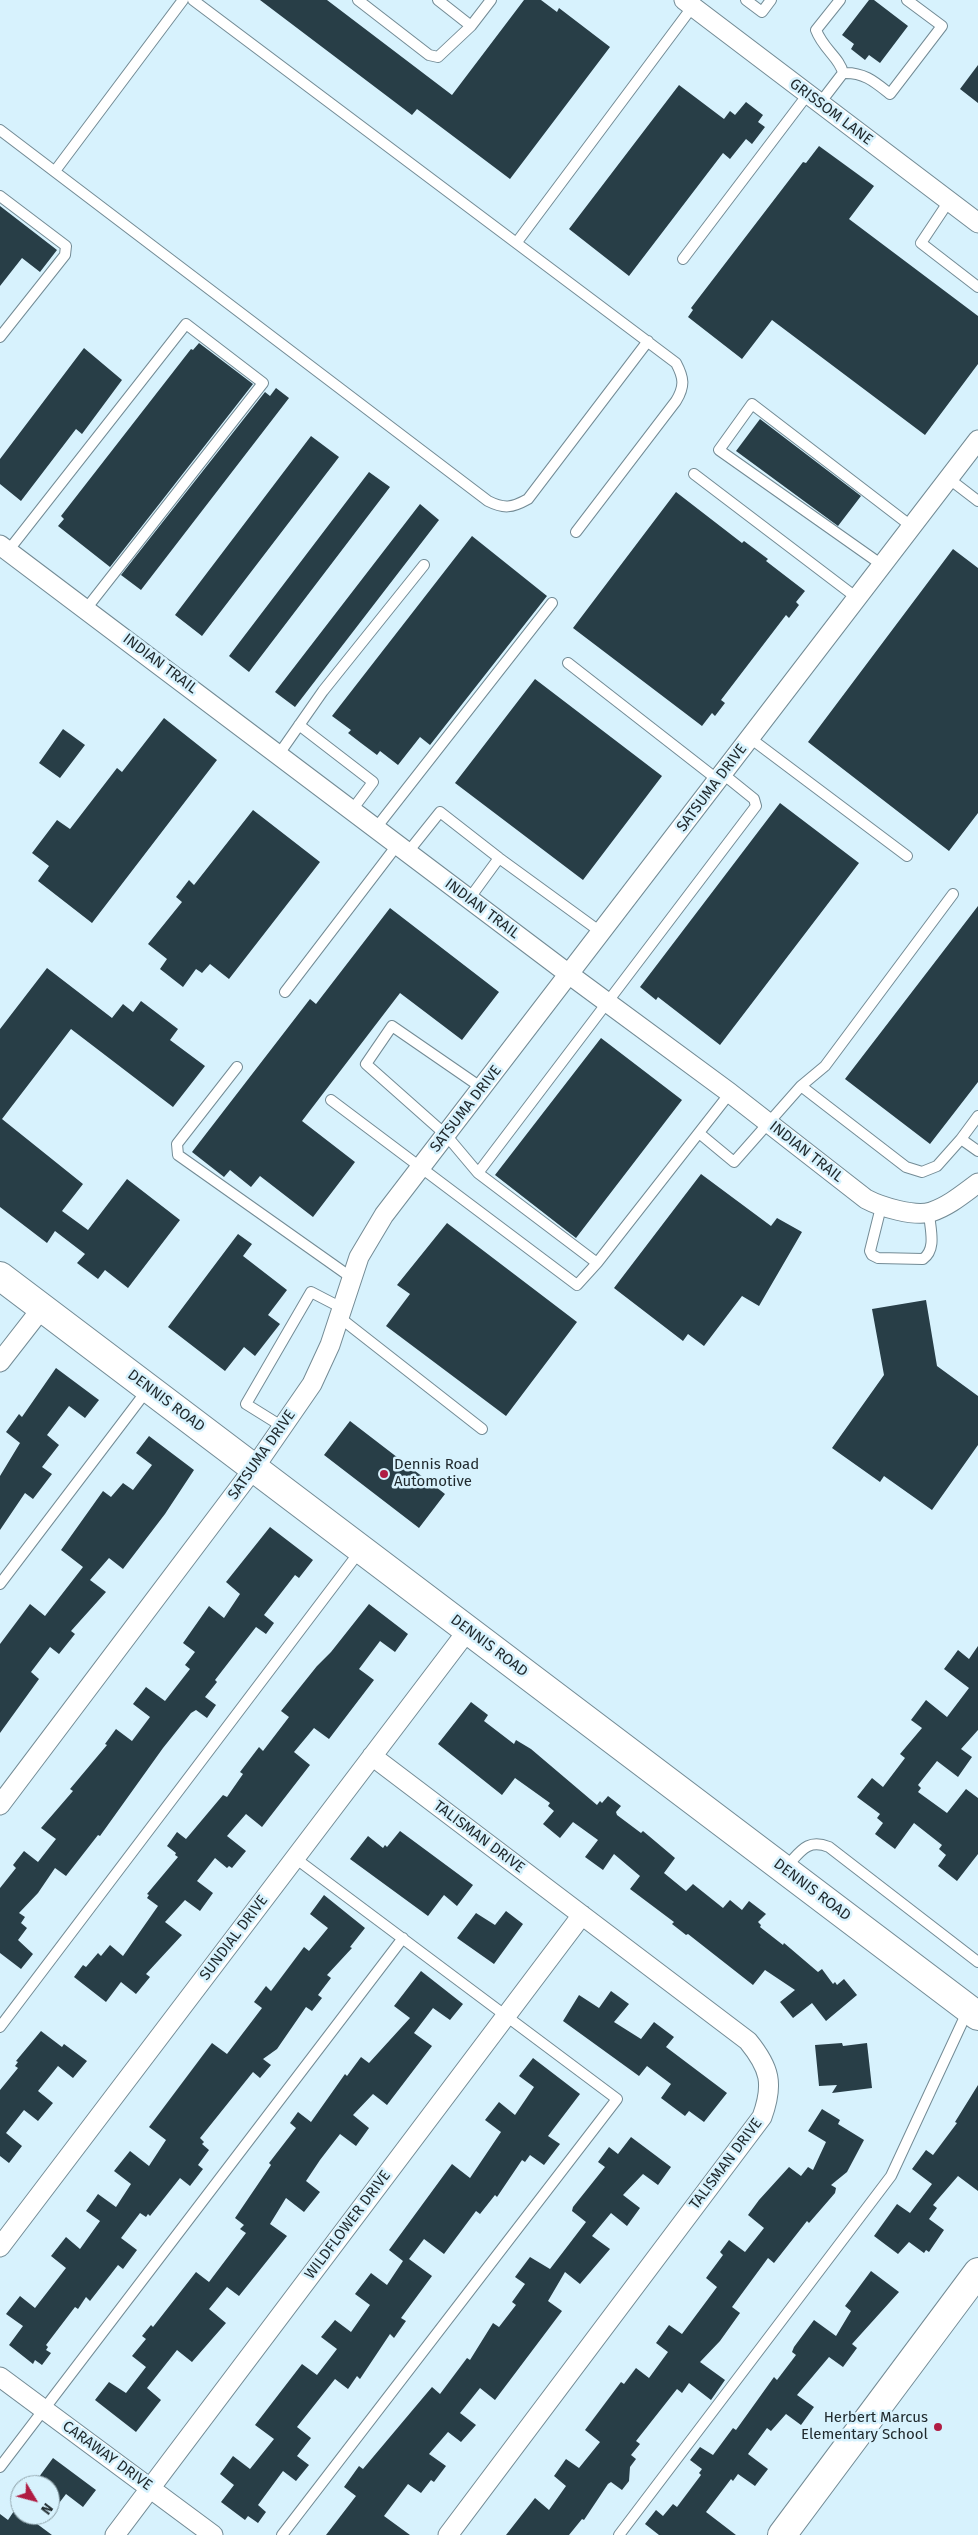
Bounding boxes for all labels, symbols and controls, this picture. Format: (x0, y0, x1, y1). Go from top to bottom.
street label: GRISSOM LANE (786, 75, 876, 149)
street label: INDIAN TRAIL (119, 630, 201, 698)
street label: SATSUMA DRIVE (673, 741, 751, 835)
street label: INDIAN TRAIL (441, 875, 523, 943)
street label: SATSUMA DRIVE (427, 1062, 505, 1156)
street label: INDIAN TRAIL (765, 1118, 847, 1186)
street label: DENNIS ROAD (124, 1366, 208, 1436)
street label: SATSUMA DRIVE (224, 1407, 300, 1503)
place label: Dennis Road Automotive (394, 1456, 479, 1491)
marker: Dennis Road Automotive (378, 1468, 390, 1480)
street label: DENNIS ROAD (447, 1611, 531, 1681)
street label: TALISMAN DRIVE (430, 1797, 528, 1877)
street label: DENNIS ROAD (770, 1855, 854, 1925)
street label: SUNDIAL DRIVE (196, 1892, 272, 1984)
street label: TALISMAN DRIVE (686, 2115, 766, 2213)
street label: WILDFLOWER DRIVE (301, 2167, 395, 2283)
place label: Herbert Marcus Elementary School (801, 2409, 928, 2444)
street label: CARAWAY DRIVE (59, 2417, 155, 2495)
marker: Herbert Marcus Elementary School (932, 2421, 944, 2433)
north arrow (10, 2475, 60, 2525)
text: N (37, 2500, 56, 2518)

